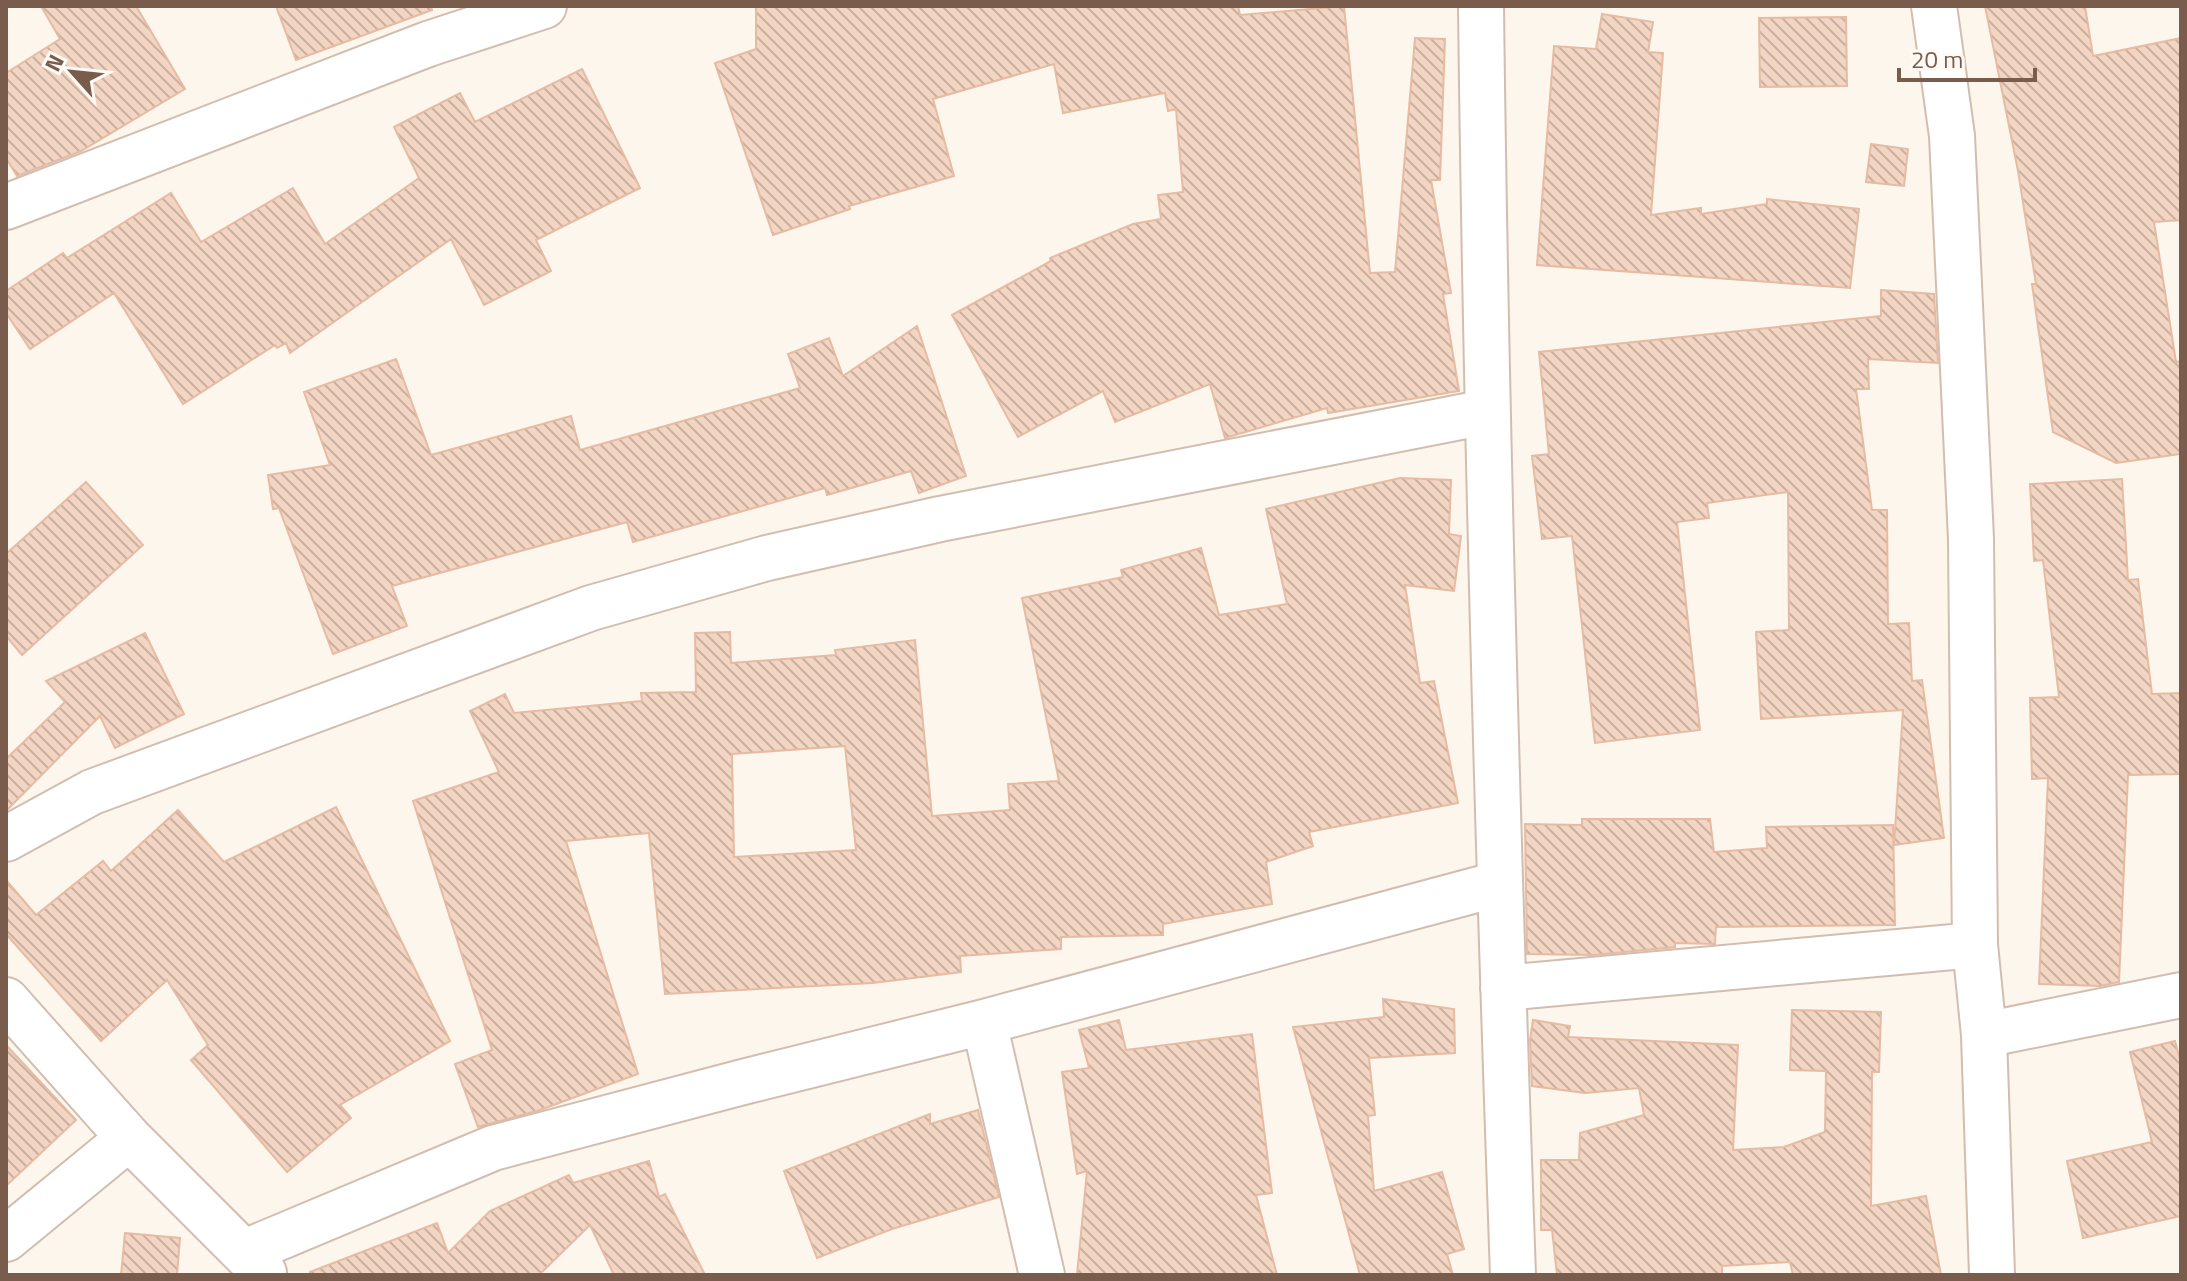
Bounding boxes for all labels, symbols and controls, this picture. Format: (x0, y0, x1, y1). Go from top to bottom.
north arrow (32, 32, 112, 112)
scale bar (1899, 32, 2035, 82)
text: 20 m (1911, 41, 1963, 77)
text: N (36, 48, 73, 77)

